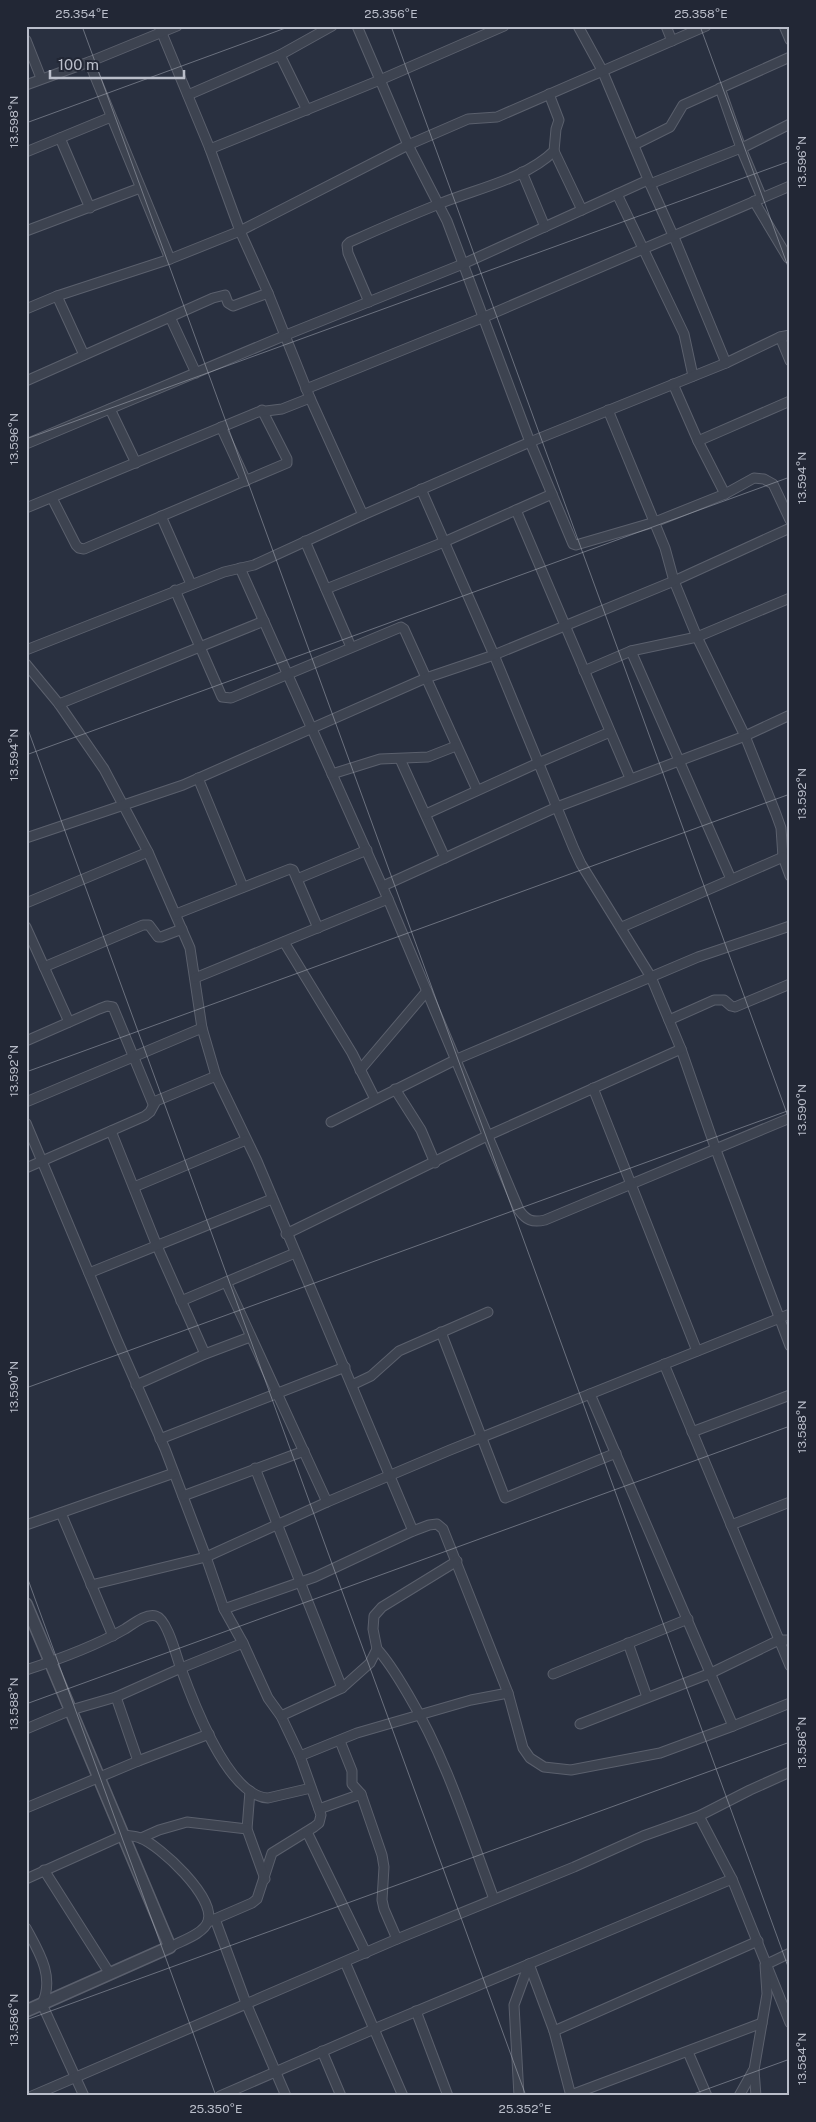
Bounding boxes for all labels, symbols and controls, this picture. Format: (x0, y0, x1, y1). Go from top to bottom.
text: 25.354°E (55, 7, 109, 21)
text: 25.356°E (364, 7, 418, 21)
text: 25.358°E (674, 7, 728, 21)
scale bar (50, 48, 184, 80)
text: 100 m (58, 56, 99, 73)
text: 13.598°N (7, 96, 21, 148)
text: 13.596°N (795, 136, 809, 188)
text: 13.596°N (7, 413, 21, 465)
text: 13.594°N (795, 452, 809, 504)
text: 13.594°N (7, 729, 21, 781)
text: 13.592°N (795, 768, 809, 820)
text: 13.592°N (7, 1045, 21, 1097)
text: 13.590°N (795, 1084, 809, 1136)
text: 13.590°N (7, 1361, 21, 1413)
text: 13.588°N (795, 1401, 809, 1453)
text: 13.588°N (7, 1678, 21, 1730)
text: 13.586°N (795, 1717, 809, 1769)
text: 13.586°N (7, 1994, 21, 2046)
text: 13.584°N (795, 2033, 809, 2085)
text: 25.350°E (189, 2102, 243, 2116)
text: 25.352°E (499, 2102, 551, 2116)

